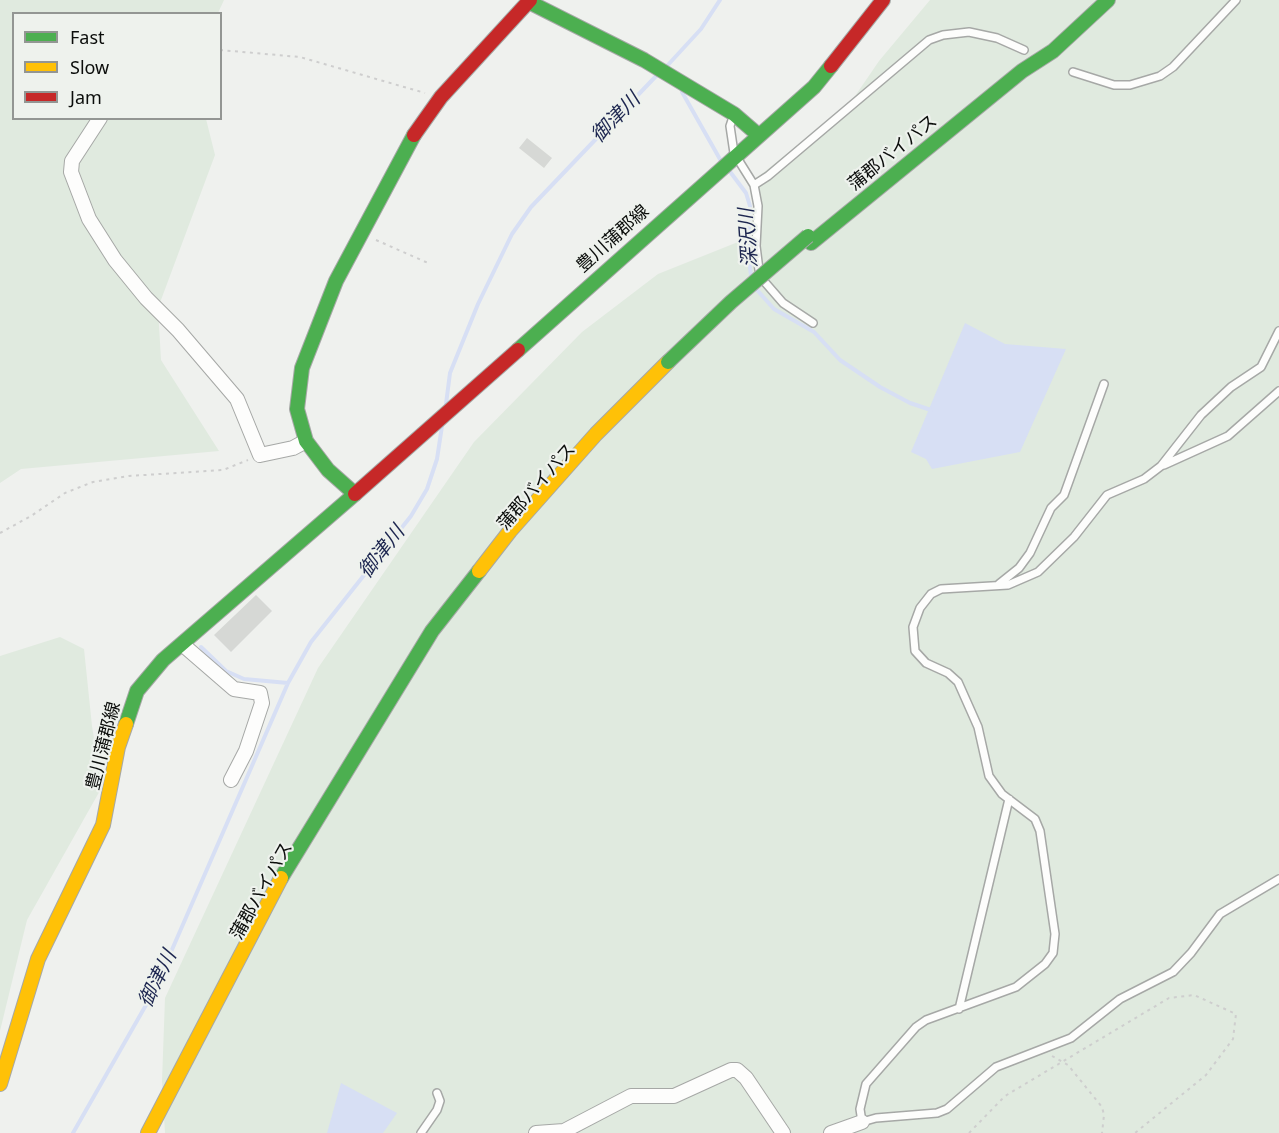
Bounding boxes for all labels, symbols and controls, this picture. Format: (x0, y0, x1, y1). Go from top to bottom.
legend (12, 12, 222, 120)
text: Fast (70, 25, 105, 49)
text: Slow (70, 55, 109, 79)
text: Jam (70, 85, 102, 109)
water label: 御津川 (587, 88, 645, 148)
street label: 蒲郡バイパス (844, 111, 942, 195)
street label: 豊川蒲郡線 (572, 201, 654, 277)
water label: 深沢川 (735, 207, 763, 269)
street label: 蒲郡バイパス (493, 439, 581, 535)
water label: 御津川 (354, 521, 410, 583)
street label: 豊川蒲郡線 (83, 700, 125, 792)
street label: 蒲郡バイパス (226, 839, 298, 943)
water label: 御津川 (134, 947, 182, 1011)

